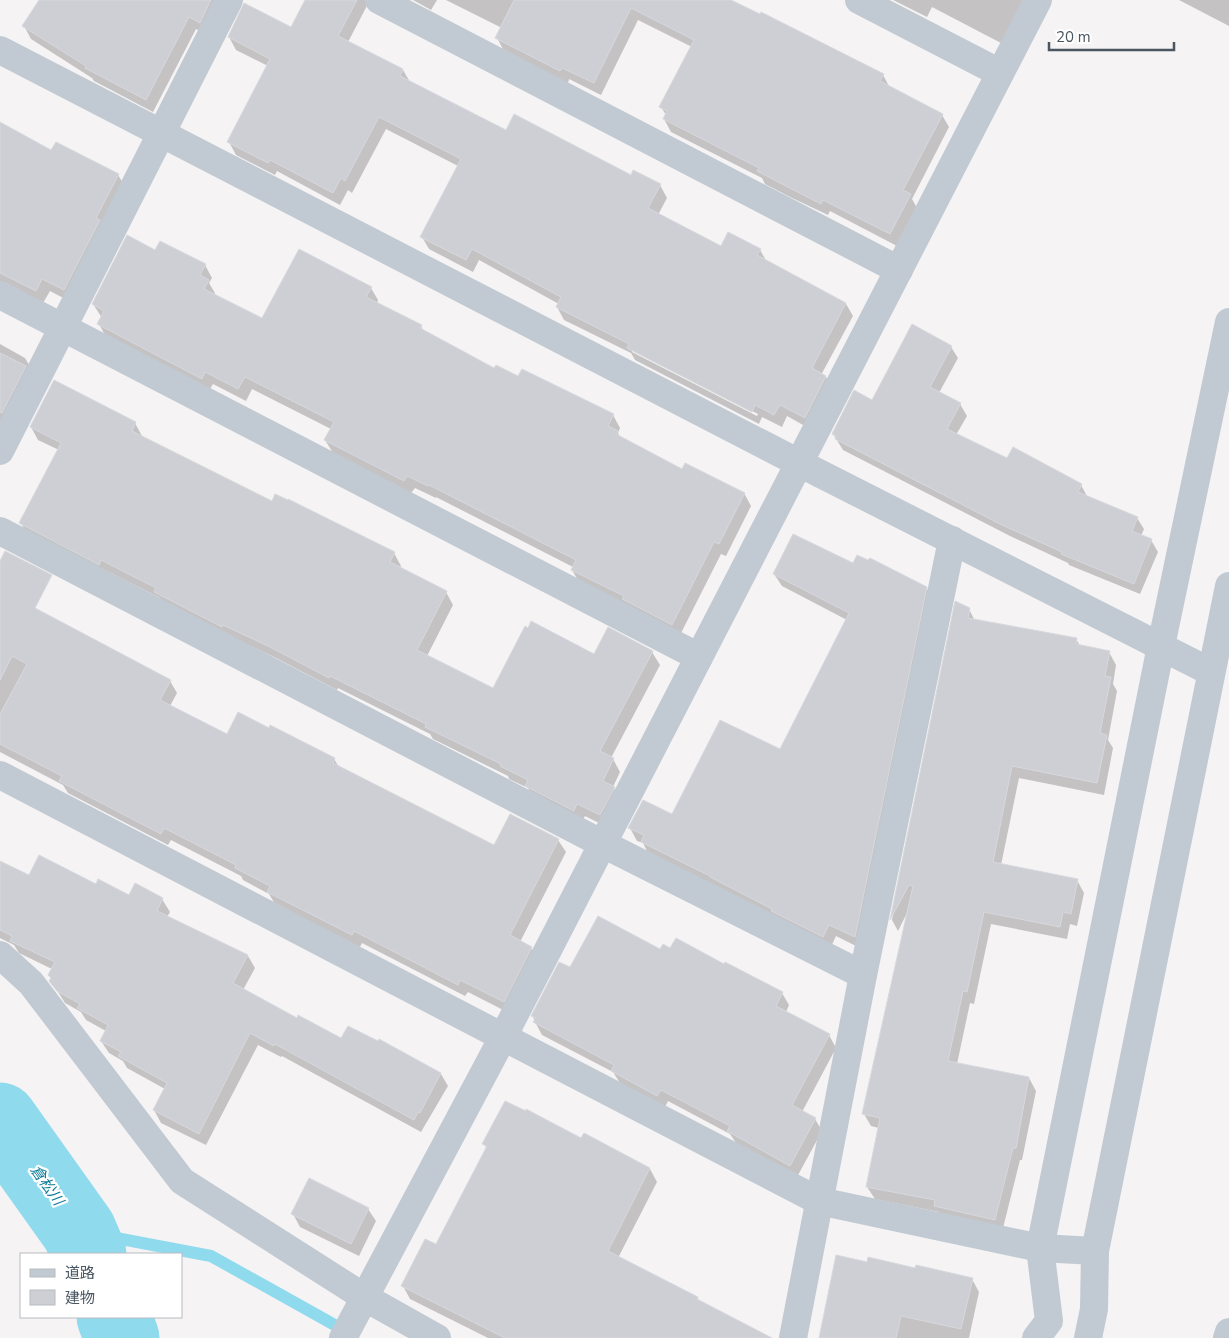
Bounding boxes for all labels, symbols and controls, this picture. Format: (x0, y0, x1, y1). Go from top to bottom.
scale bar (1049, 20, 1174, 52)
text: 20 m (1056, 27, 1091, 47)
water label: 倉松川 (26, 1161, 69, 1211)
legend (20, 1253, 182, 1318)
text: 道路 (65, 1263, 95, 1283)
text: 建物 (65, 1288, 95, 1308)

